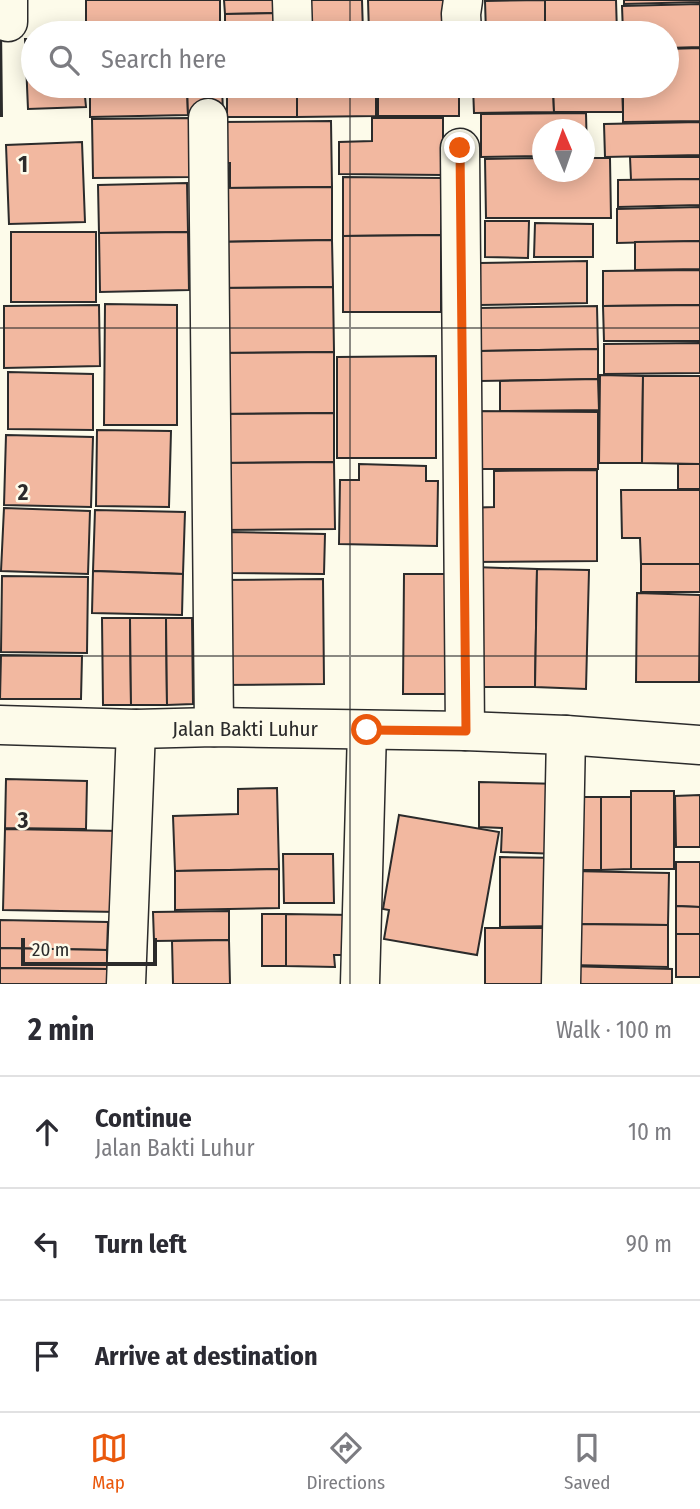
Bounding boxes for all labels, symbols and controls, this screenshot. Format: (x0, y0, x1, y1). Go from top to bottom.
search box (21, 21, 679, 98)
icon: search (45, 41, 83, 79)
text: Search here (101, 44, 226, 75)
north arrow (532, 119, 595, 182)
route end (444, 132, 475, 163)
text: 1 (18, 150, 28, 178)
text: 2 (17, 478, 29, 506)
route start (351, 714, 382, 745)
street label: Jalan Bakti Luhur (172, 716, 318, 742)
text: 3 (17, 806, 29, 834)
scale bar (21, 935, 158, 967)
text: 20 m (32, 938, 69, 961)
text: 2 min (28, 1012, 95, 1048)
text: Walk · 100 m (556, 1016, 672, 1044)
text: Continue (95, 1103, 192, 1134)
icon: ahead (28, 1113, 66, 1151)
text: 10 m (628, 1118, 672, 1146)
text: Jalan Bakti Luhur (95, 1134, 254, 1162)
icon: left (28, 1225, 66, 1263)
text: Turn left (95, 1229, 187, 1260)
text: 90 m (626, 1230, 672, 1258)
icon: arrive (28, 1337, 66, 1375)
text: Arrive at destination (95, 1341, 318, 1372)
tab: Map (90, 1429, 128, 1494)
tab: Directions (307, 1429, 385, 1494)
tab: Saved (564, 1429, 610, 1494)

